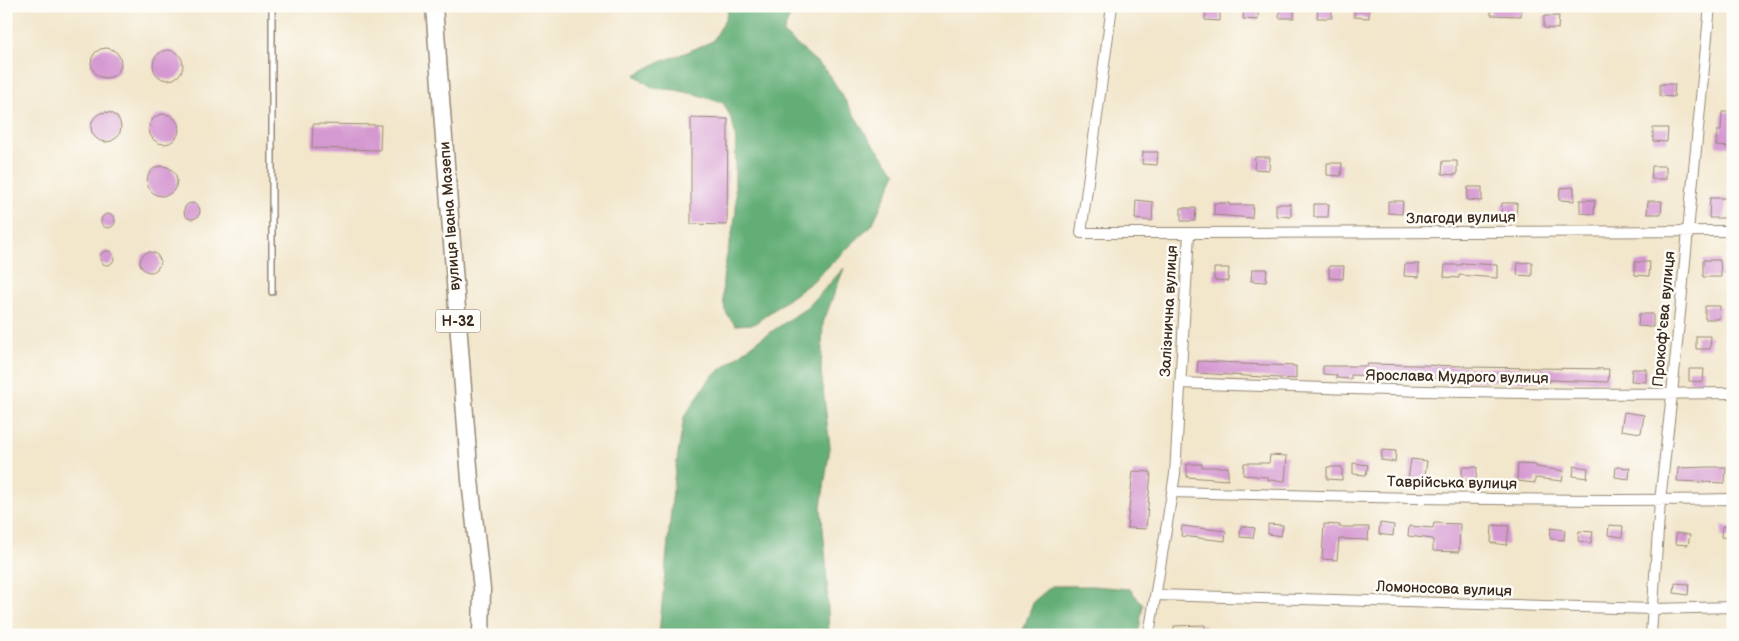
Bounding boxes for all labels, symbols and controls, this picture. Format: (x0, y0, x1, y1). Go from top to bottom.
street label: вулиця Івана Мазепи (435, 141, 465, 291)
street label: Злагоди вулиця (1406, 208, 1516, 228)
street label: Залізнична вулиця (1156, 245, 1182, 377)
street label: Прокоф'єва вулиця (1649, 250, 1679, 388)
road number: Н-32 (436, 310, 480, 332)
street label: Ярослава Мудрого вулиця (1365, 366, 1549, 388)
street label: Таврійська вулиця (1387, 472, 1517, 494)
street label: Ломоносова вулиця (1375, 577, 1512, 601)

